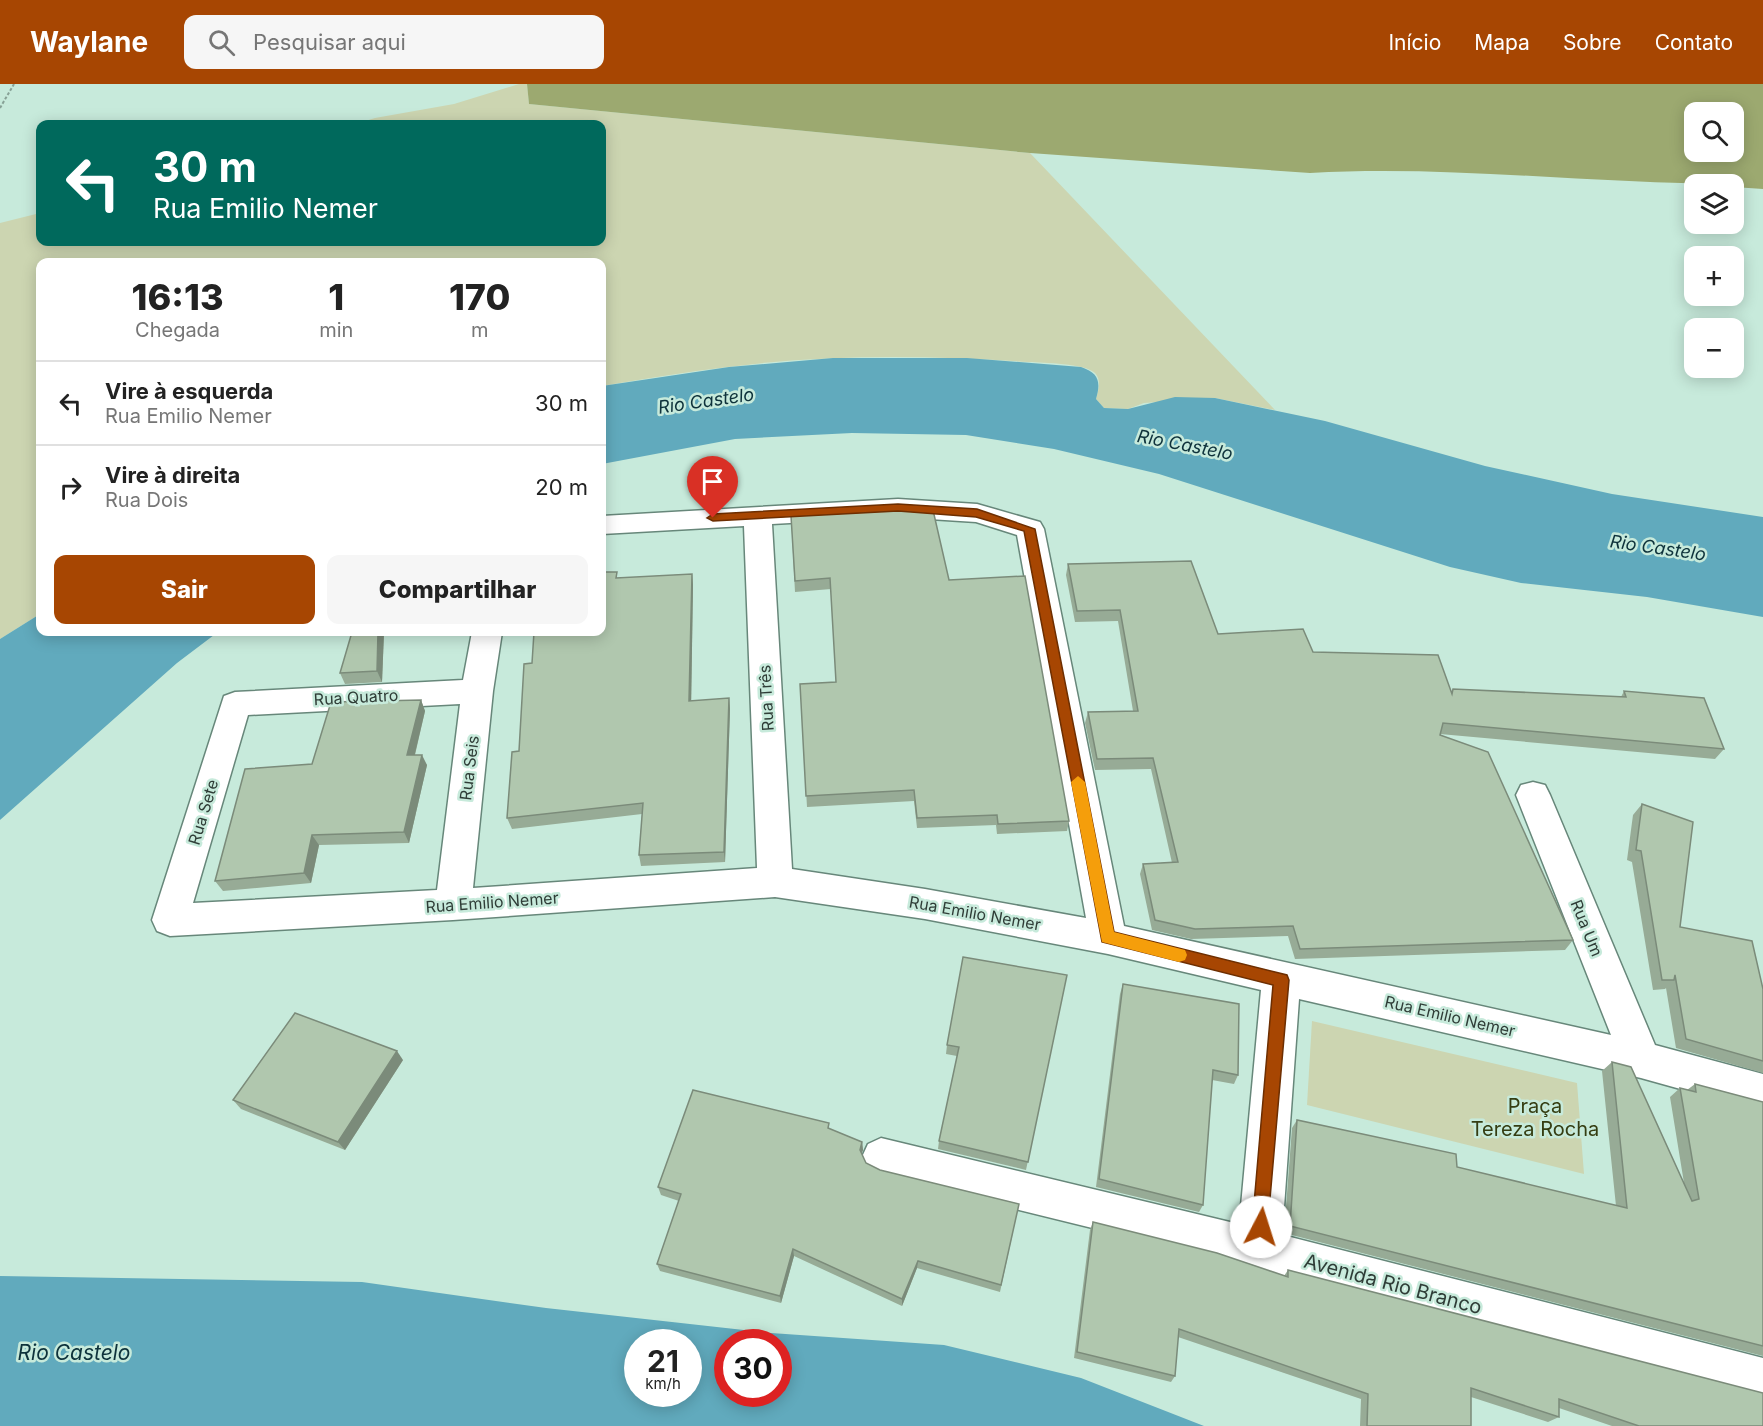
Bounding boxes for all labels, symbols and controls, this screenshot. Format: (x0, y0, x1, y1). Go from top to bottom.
search box (184, 15, 604, 69)
text: Waylane (30, 25, 148, 59)
icon: search (205, 26, 238, 59)
text: Pesquisar aqui (253, 29, 406, 55)
text: Início (1388, 30, 1441, 55)
text: Mapa (1474, 30, 1530, 55)
text: Sobre (1563, 30, 1622, 55)
text: Contato (1655, 30, 1733, 55)
map controls (1684, 102, 1744, 378)
button: search (1684, 102, 1744, 162)
text: 30 m (153, 141, 257, 192)
icon: left (54, 144, 132, 222)
button: layers (1684, 174, 1744, 234)
text: Rua Emilio Nemer (153, 192, 378, 225)
button: + (1684, 246, 1744, 306)
text: 16:13 (132, 275, 224, 319)
text: 1 (328, 275, 344, 319)
text: 170 (449, 275, 510, 319)
text: Chegada (135, 318, 220, 342)
text: min (319, 318, 353, 342)
text: m (471, 318, 488, 342)
button: − (1684, 318, 1744, 378)
text: Vire à esquerda (105, 378, 273, 404)
water label: Rio Castelo (657, 383, 755, 418)
icon: left (54, 387, 87, 420)
text: 30 m (535, 390, 588, 416)
text: Rua Emilio Nemer (105, 404, 272, 428)
water label: Rio Castelo (1136, 425, 1235, 464)
pin (687, 456, 738, 518)
text: Vire à direita (105, 462, 240, 488)
icon: arrive (696, 465, 729, 498)
icon: right (54, 471, 87, 504)
text: 20 m (535, 474, 588, 500)
text: Rua Dois (105, 488, 188, 512)
water label: Rio Castelo (1609, 530, 1707, 565)
button: Sair (54, 555, 315, 624)
button: Compartilhar (327, 555, 588, 624)
street label: Rua Três (754, 664, 778, 732)
street label: Rua Quatro (313, 685, 399, 709)
street label: Rua Seis (455, 734, 483, 802)
street label: Rua Sete (184, 777, 222, 847)
street label: Rua Emilio Nemer (425, 887, 559, 917)
street label: Rua Emilio Nemer (908, 892, 1042, 934)
street label: Rua Um (1567, 897, 1607, 959)
street label: Rua Emilio Nemer (1383, 991, 1517, 1041)
park label: Praça Tereza Rocha (1471, 1094, 1599, 1141)
position arrow (1229, 1195, 1293, 1259)
street label: Avenida Rio Branco (1301, 1249, 1485, 1319)
speed limit sign: 30 (714, 1329, 792, 1407)
water label: Rio Castelo (18, 1340, 130, 1365)
text: 21 (647, 1343, 679, 1379)
text: km/h (645, 1374, 681, 1393)

